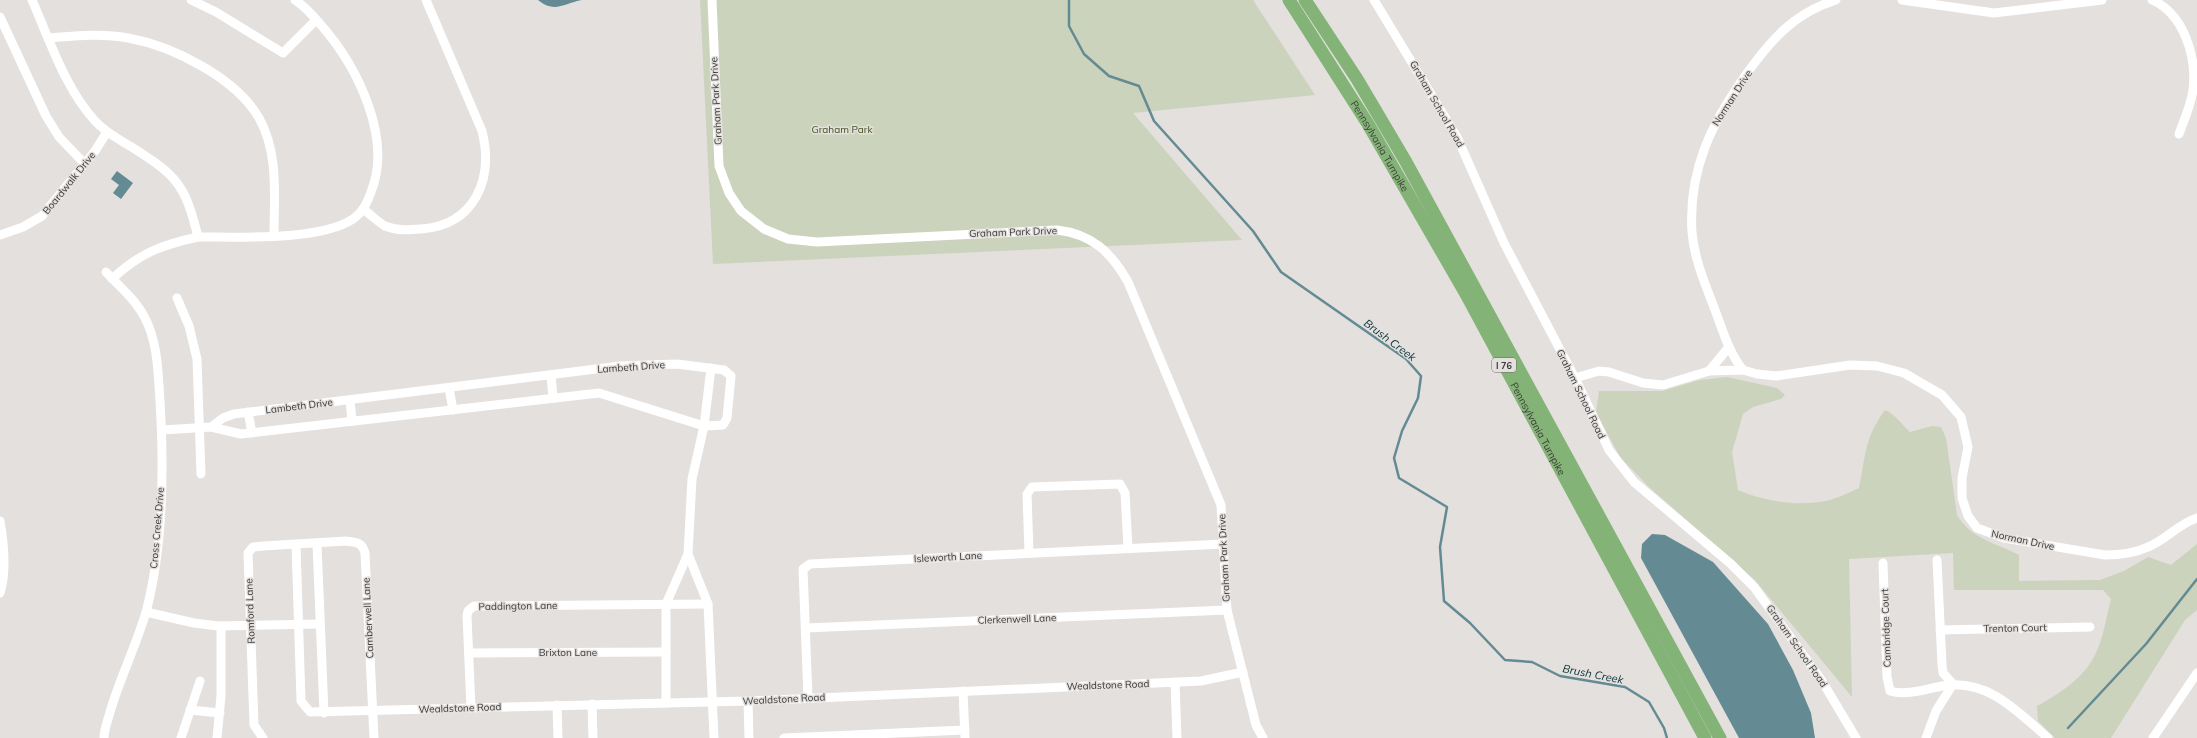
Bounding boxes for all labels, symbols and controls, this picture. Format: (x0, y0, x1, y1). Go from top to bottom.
street label: Graham Park Drive (707, 57, 725, 145)
street label: Graham School Road (1407, 58, 1467, 150)
street label: Norman Drive (1709, 68, 1755, 128)
street label: Pennsylvania Turnpike (1348, 98, 1412, 194)
park label: Graham Park (811, 123, 873, 136)
street label: Boardwalk Drive (40, 149, 98, 217)
street label: Graham Park Drive (969, 224, 1057, 240)
water label: Brush Creek (1361, 316, 1419, 364)
street label: Graham School Road (1554, 347, 1608, 441)
street label: Lambeth Drive (597, 358, 665, 376)
road number: I 76 (1492, 358, 1516, 372)
street label: Pennsylvania Turnpike (1508, 380, 1569, 477)
street label: Lambeth Drive (265, 395, 333, 417)
street label: Cross Creek Drive (147, 487, 167, 569)
street label: Graham Park Drive (1215, 514, 1233, 602)
street label: Norman Drive (1990, 527, 2056, 553)
street label: Isleworth Lane (914, 549, 982, 565)
street label: Camberwell Lane (359, 577, 377, 659)
street label: Romford Lane (242, 578, 258, 644)
street label: Cambridge Court (1878, 588, 1894, 668)
street label: Paddington Lane (478, 599, 558, 613)
street label: Graham School Road (1764, 602, 1830, 690)
street label: Clerkenwell Lane (977, 611, 1057, 627)
street label: Trenton Court (1983, 621, 2047, 635)
street label: Brixton Lane (539, 646, 597, 659)
water label: Brush Creek (1561, 661, 1625, 687)
street label: Wealdstone Road (1066, 677, 1150, 693)
street label: Wealdstone Road (742, 690, 826, 708)
street label: Wealdstone Road (418, 700, 502, 716)

